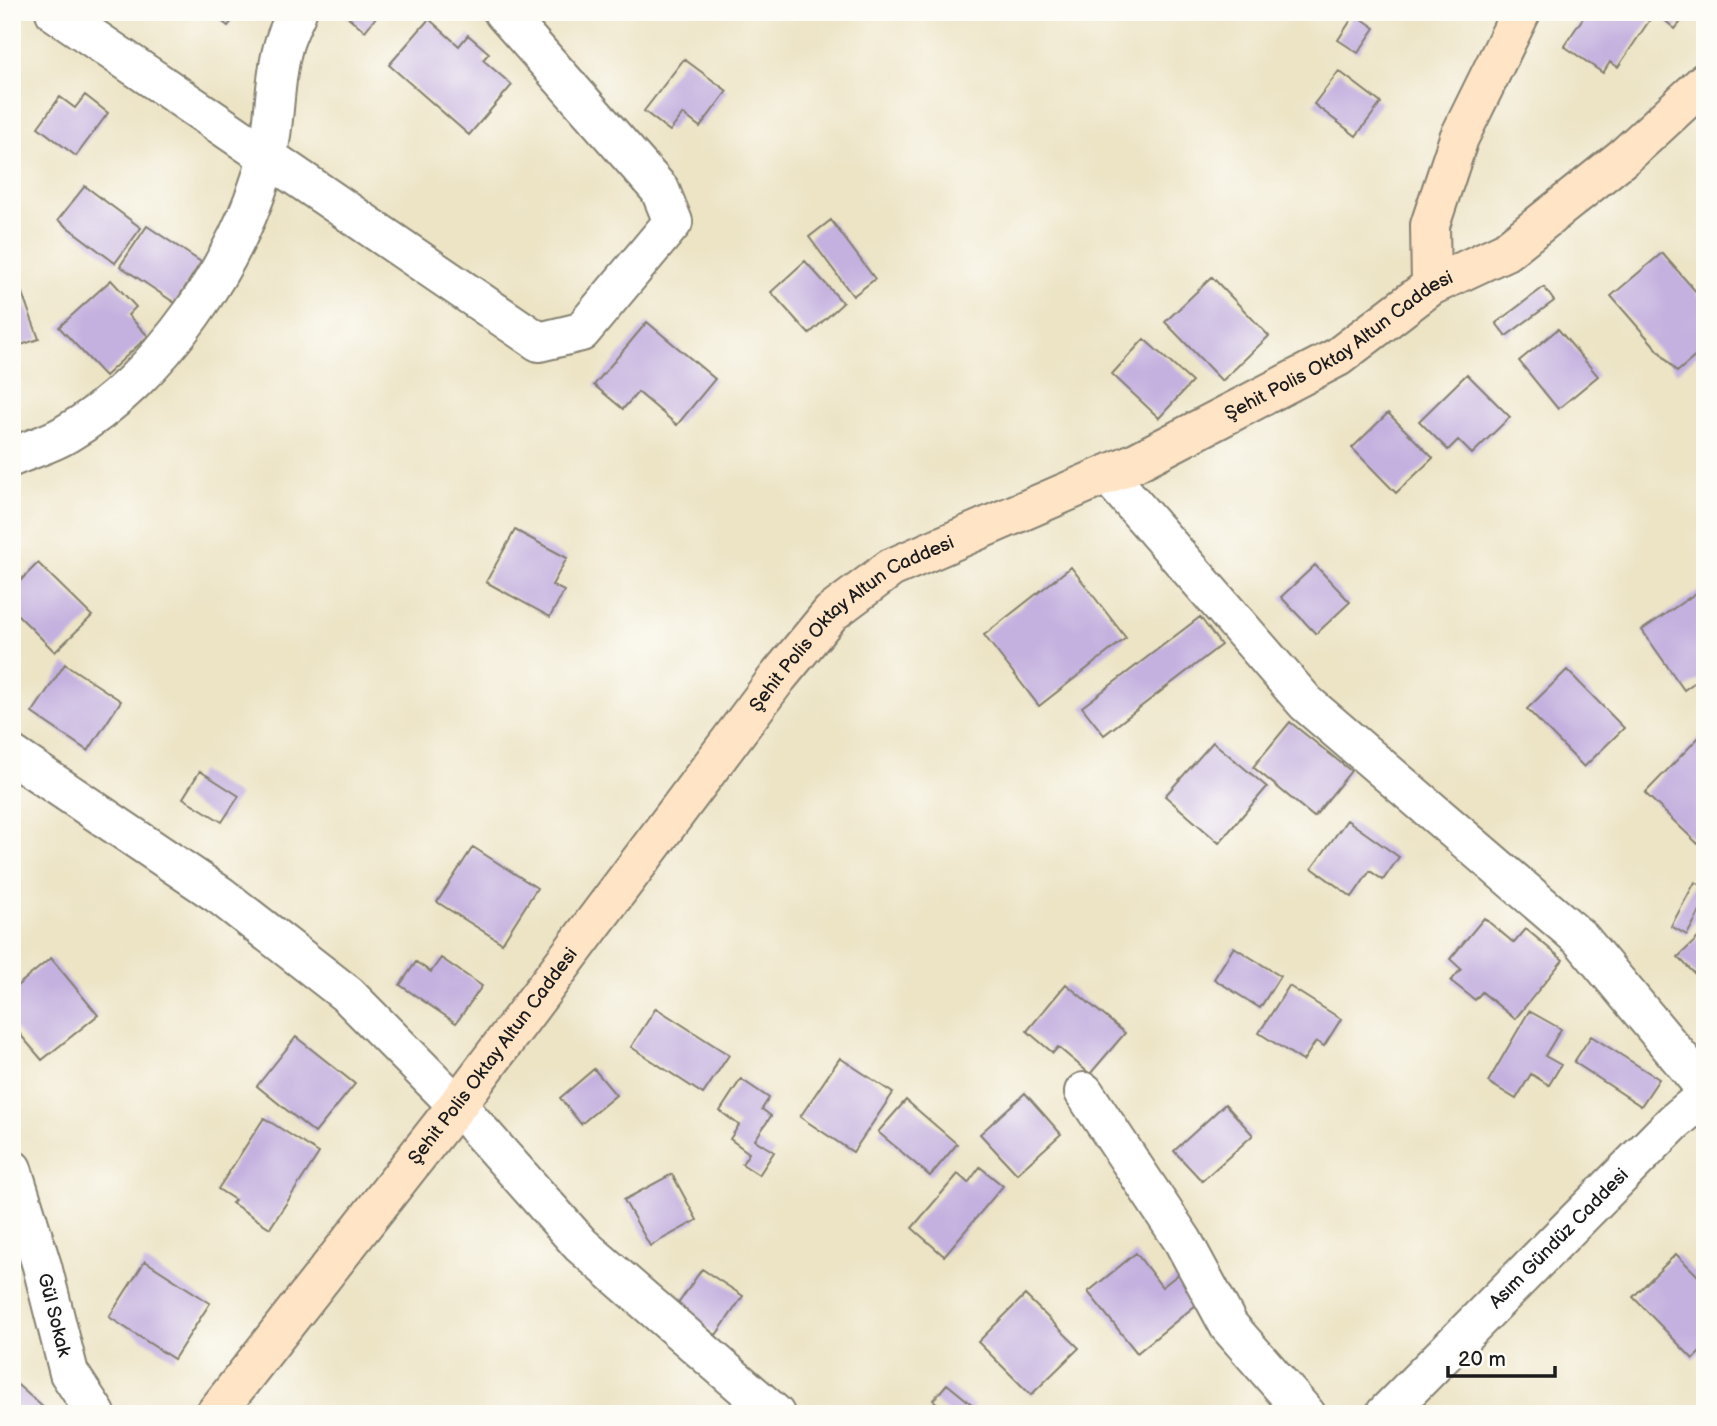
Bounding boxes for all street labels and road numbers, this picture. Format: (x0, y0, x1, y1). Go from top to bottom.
street label: Şehit Polis Oktay Altun Caddesi (1221, 266, 1457, 425)
street label: Şehit Polis Oktay Altun Caddesi (744, 531, 958, 716)
street label: Şehit Polis Oktay Altun Caddesi (403, 943, 582, 1169)
street label: Asım Gündüz Caddesi (1484, 1163, 1633, 1313)
street label: Gül Sokak (33, 1271, 76, 1360)

